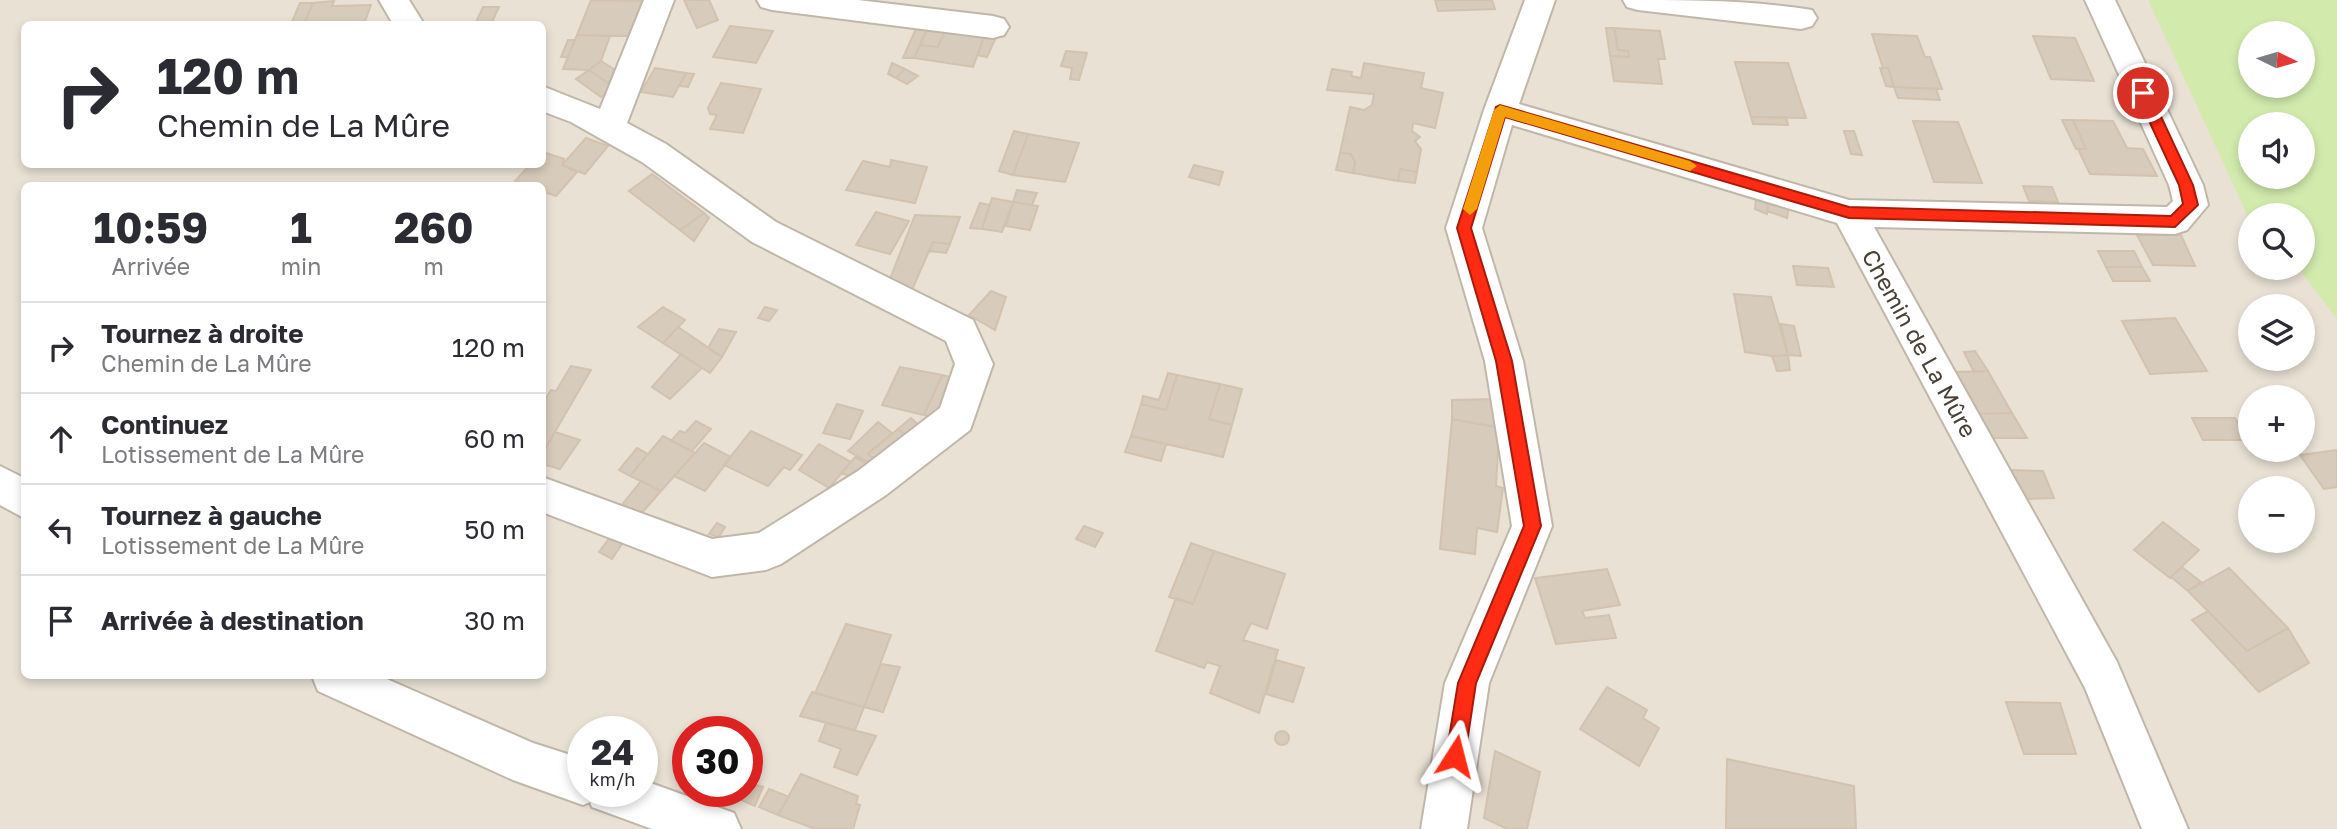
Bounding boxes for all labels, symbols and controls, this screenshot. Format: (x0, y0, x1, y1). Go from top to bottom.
north arrow (2238, 21, 2315, 98)
map controls (2238, 21, 2315, 553)
text: 120 m (157, 46, 299, 105)
icon: right (42, 49, 133, 140)
pin (2113, 63, 2173, 123)
icon: arrive (2124, 74, 2162, 112)
text: Chemin de La Mûre (157, 106, 450, 144)
button: sound (2238, 112, 2315, 189)
text: 10:59 (94, 202, 208, 252)
text: 1 (290, 202, 312, 252)
text: 260 (394, 202, 473, 252)
button: search (2238, 203, 2315, 280)
street label: Chemin de La Mûre (1857, 244, 1983, 442)
text: Arrivée (112, 252, 190, 280)
text: min (281, 252, 321, 280)
text: m (424, 252, 444, 280)
button: layers (2238, 294, 2315, 371)
text: Tournez à droite (101, 318, 304, 349)
icon: right (42, 329, 80, 367)
text: 120 m (452, 332, 525, 363)
text: Chemin de La Mûre (101, 349, 312, 377)
button: + (2238, 385, 2315, 462)
text: Continuez (101, 409, 228, 440)
icon: ahead (42, 420, 80, 458)
text: 60 m (464, 423, 525, 454)
text: Lotissement de La Mûre (101, 440, 364, 468)
button: − (2238, 476, 2315, 553)
text: Tournez à gauche (101, 500, 322, 531)
icon: left (42, 511, 80, 549)
text: 50 m (464, 514, 525, 545)
text: Lotissement de La Mûre (101, 531, 364, 559)
icon: arrive (42, 602, 80, 640)
text: Arrivée à destination (101, 605, 364, 636)
text: 30 m (464, 605, 525, 636)
speed limit sign: 30 (672, 716, 763, 807)
position arrow (1418, 719, 1492, 793)
text: 24 (591, 731, 634, 773)
text: km/h (590, 768, 635, 790)

